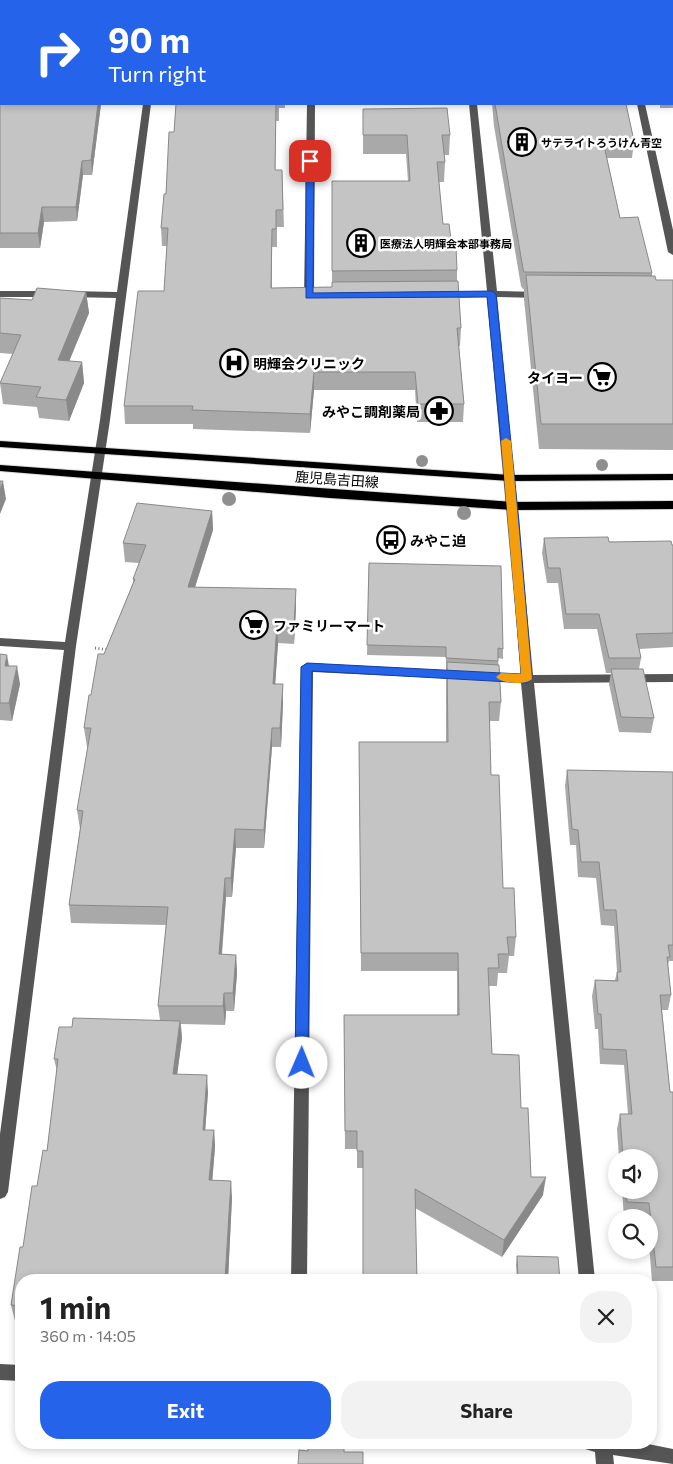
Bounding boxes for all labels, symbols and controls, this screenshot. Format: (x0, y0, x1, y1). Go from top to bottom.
text: 90 m (108, 17, 190, 60)
icon: right (25, 20, 90, 85)
text: Turn right (108, 60, 206, 87)
building icon: サテライトろうけん青空 (507, 127, 537, 157)
place label: サテライトろうけん青空 (541, 136, 662, 149)
pin (289, 140, 331, 182)
icon: arrive (296, 147, 324, 175)
building icon: 医療法人明輝会本部事務局 (346, 228, 376, 258)
place label: 医療法人明輝会本部事務局 (380, 237, 512, 250)
hospital icon: 明輝会クリニック (219, 348, 249, 378)
place label: 明輝会クリニック (253, 355, 365, 372)
supermarket icon: タイヨー (587, 362, 617, 392)
place label: タイヨー (527, 369, 583, 386)
pharmacy icon: みやこ調剤薬局 (424, 396, 454, 426)
place label: みやこ調剤薬局 (322, 403, 420, 420)
street label: 鹿児島吉田線 (295, 468, 379, 490)
bus stop icon: みやこ迫 (376, 525, 406, 555)
place label: みやこ迫 (410, 532, 466, 549)
supermarket icon: ファミリーマート (239, 610, 269, 640)
place label: ファミリーマート (273, 617, 385, 634)
position arrow (275, 1036, 327, 1088)
map controls (608, 1149, 658, 1259)
button: sound (608, 1149, 658, 1199)
button: search (608, 1209, 658, 1259)
text: 1 min (40, 1288, 111, 1325)
button: close (580, 1291, 632, 1343)
text: 360 m · 14:05 (40, 1326, 136, 1345)
button: Exit (40, 1381, 331, 1439)
button: Share (341, 1381, 632, 1439)

